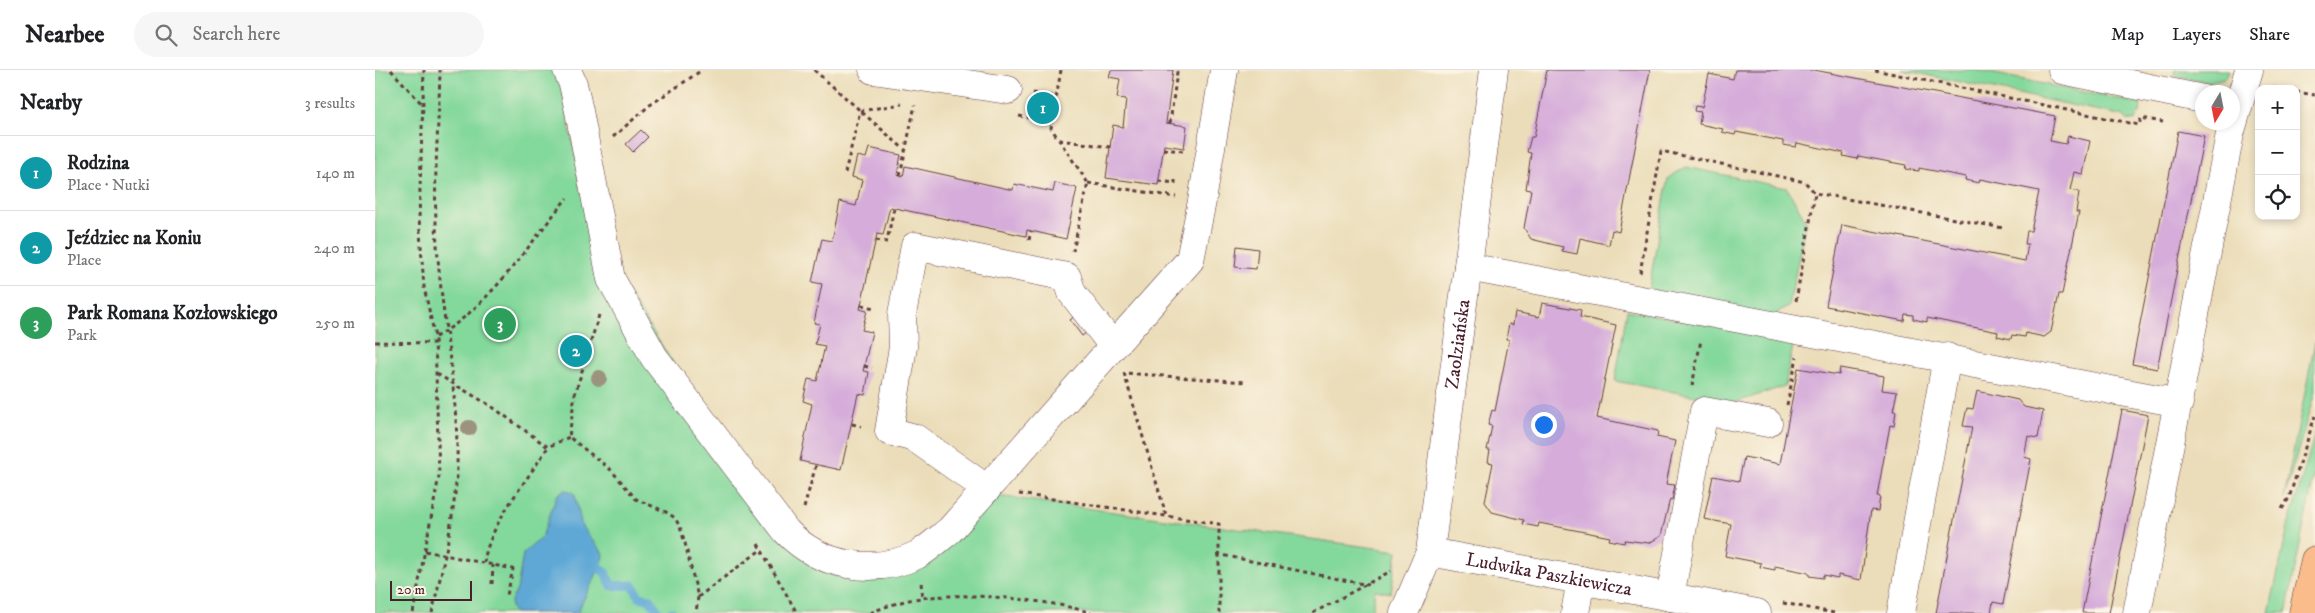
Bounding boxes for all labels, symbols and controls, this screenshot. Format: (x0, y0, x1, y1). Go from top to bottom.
search box (134, 12, 484, 57)
text: Nearbee (25, 20, 104, 50)
icon: search (152, 21, 180, 49)
text: Search here (192, 23, 280, 46)
text: Map (2111, 24, 2144, 46)
text: Layers (2172, 24, 2221, 46)
text: Share (2249, 24, 2290, 46)
north arrow (2195, 85, 2240, 130)
map controls (2255, 85, 2300, 220)
button: + (2255, 85, 2300, 130)
pin: 1 (1027, 89, 1059, 127)
text: Nearby (20, 90, 82, 116)
text: 3 results (305, 93, 355, 113)
button: − (2255, 130, 2300, 175)
text: Rodzina (67, 152, 129, 175)
text: 1 (33, 163, 39, 183)
text: 140 m (316, 163, 355, 183)
text: Place · Nutki (67, 175, 150, 195)
button: locate (2255, 175, 2300, 220)
text: Jeździec na Koniu (67, 227, 201, 250)
text: 2 (32, 238, 40, 258)
text: 240 m (314, 238, 355, 258)
text: Place (67, 250, 101, 270)
street label: Zaolziańska (1440, 298, 1475, 390)
text: Park Romana Kozłowskiego (67, 302, 277, 325)
pin: 3 (484, 305, 516, 343)
text: 3 (33, 313, 39, 333)
text: 250 m (315, 313, 355, 333)
text: Park (67, 325, 97, 345)
pin: 2 (560, 332, 592, 370)
your location (1531, 412, 1557, 438)
street label: Ludwika Paszkiewicza (1464, 547, 1634, 601)
scale bar (390, 578, 473, 601)
text: 20 m (397, 581, 425, 599)

